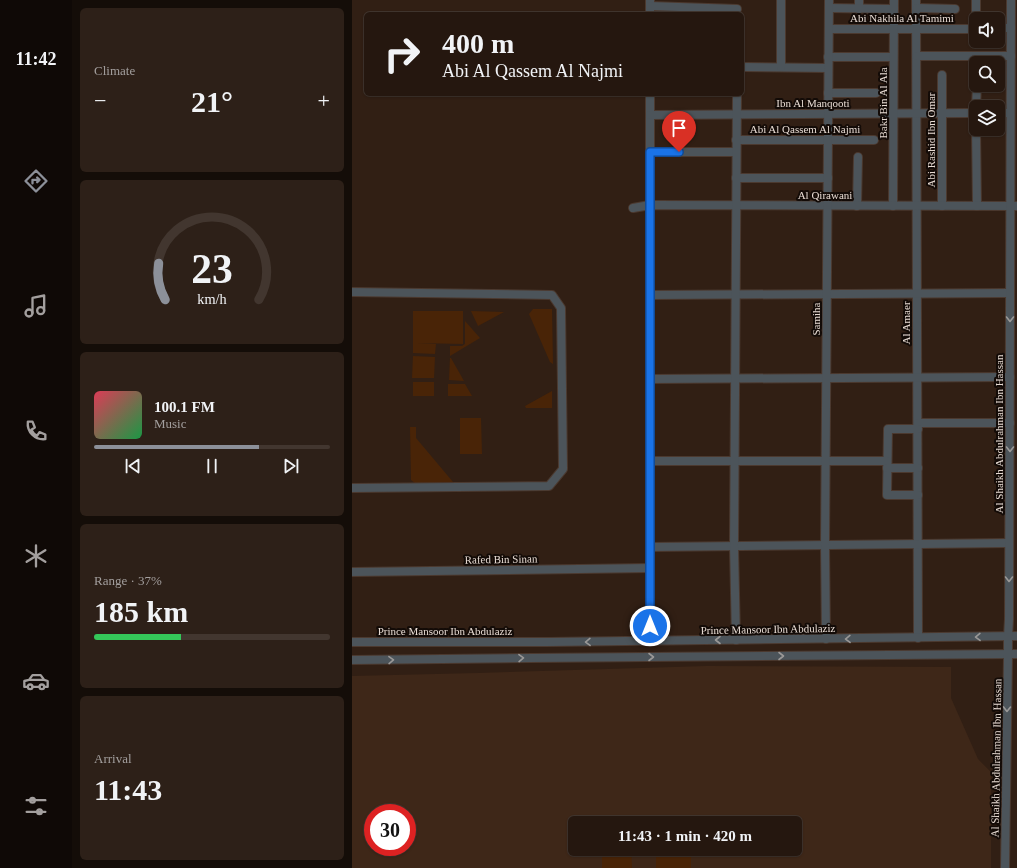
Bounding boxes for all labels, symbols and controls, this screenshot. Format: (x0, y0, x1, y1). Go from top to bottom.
street label: Abi Nakhila Al Tamimi (850, 12, 954, 24)
map controls (969, 12, 1005, 136)
button: sound (969, 12, 1005, 48)
icon: right (376, 28, 428, 80)
text: 400 m (442, 28, 514, 59)
text: 11:42 (15, 49, 57, 69)
button: search (969, 56, 1005, 92)
text: Abi Al Qassem Al Najmi (442, 61, 623, 81)
text: Climate (94, 63, 135, 78)
street label: Bakr Bin Al Ala (877, 67, 889, 139)
text: 21° (191, 85, 233, 118)
text: − (94, 88, 106, 113)
text: + (318, 88, 330, 113)
street label: Abi Rashid Ibn Omar (925, 92, 937, 188)
street label: Ibn Al Manqooti (776, 97, 850, 109)
button: layers (969, 100, 1005, 136)
pin (662, 111, 696, 152)
icon: arrive (668, 117, 690, 139)
street label: Abi Al Qassem Al Najmi (750, 123, 860, 135)
icon: directions (22, 167, 50, 195)
street label: Al Qirawani (798, 189, 852, 201)
text: 23 (191, 246, 233, 292)
text: km/h (197, 291, 227, 307)
icon: music (22, 292, 50, 320)
street label: Al Amaer (900, 301, 912, 345)
street label: Samiha (810, 302, 822, 336)
one-way arrow (1006, 316, 1014, 322)
street label: Al Shaikh Abdulrahman Ibn Hassan (993, 354, 1005, 513)
text: 100.1 FM (154, 399, 215, 415)
text: Music (154, 416, 187, 431)
icon: phone (22, 417, 50, 445)
one-way arrow (1006, 446, 1014, 452)
icon: previous (122, 455, 144, 477)
icon: pause (201, 455, 223, 477)
icon: next (280, 455, 302, 477)
icon: climate (22, 542, 50, 570)
street label: Rafed Bin Sinan (465, 552, 538, 566)
text: Range · 37% (94, 573, 162, 588)
one-way arrow (1005, 576, 1013, 582)
text: 185 km (94, 595, 188, 628)
position arrow (629, 605, 671, 647)
street label: Prince Mansoor Ibn Abdulaziz (701, 622, 836, 636)
street label: Prince Mansoor Ibn Abdulaziz (378, 625, 512, 637)
one-way arrow (975, 633, 981, 642)
one-way arrow (845, 635, 851, 643)
one-way arrow (715, 636, 721, 645)
one-way arrow (585, 637, 591, 646)
one-way arrow (778, 652, 784, 660)
one-way arrow (648, 653, 654, 661)
one-way arrow (518, 654, 524, 662)
one-way arrow (388, 655, 394, 664)
icon: car (22, 667, 50, 695)
street label: Al Shaikh Abdulrahman Ibn Hassan (989, 678, 1003, 838)
one-way arrow (1003, 706, 1012, 712)
text: Arrival (94, 751, 132, 766)
text: 11:43 (94, 773, 162, 806)
icon: filters (22, 792, 50, 820)
speed limit sign: 30 (364, 804, 416, 856)
text: 11:43 · 1 min · 420 m (618, 828, 752, 844)

